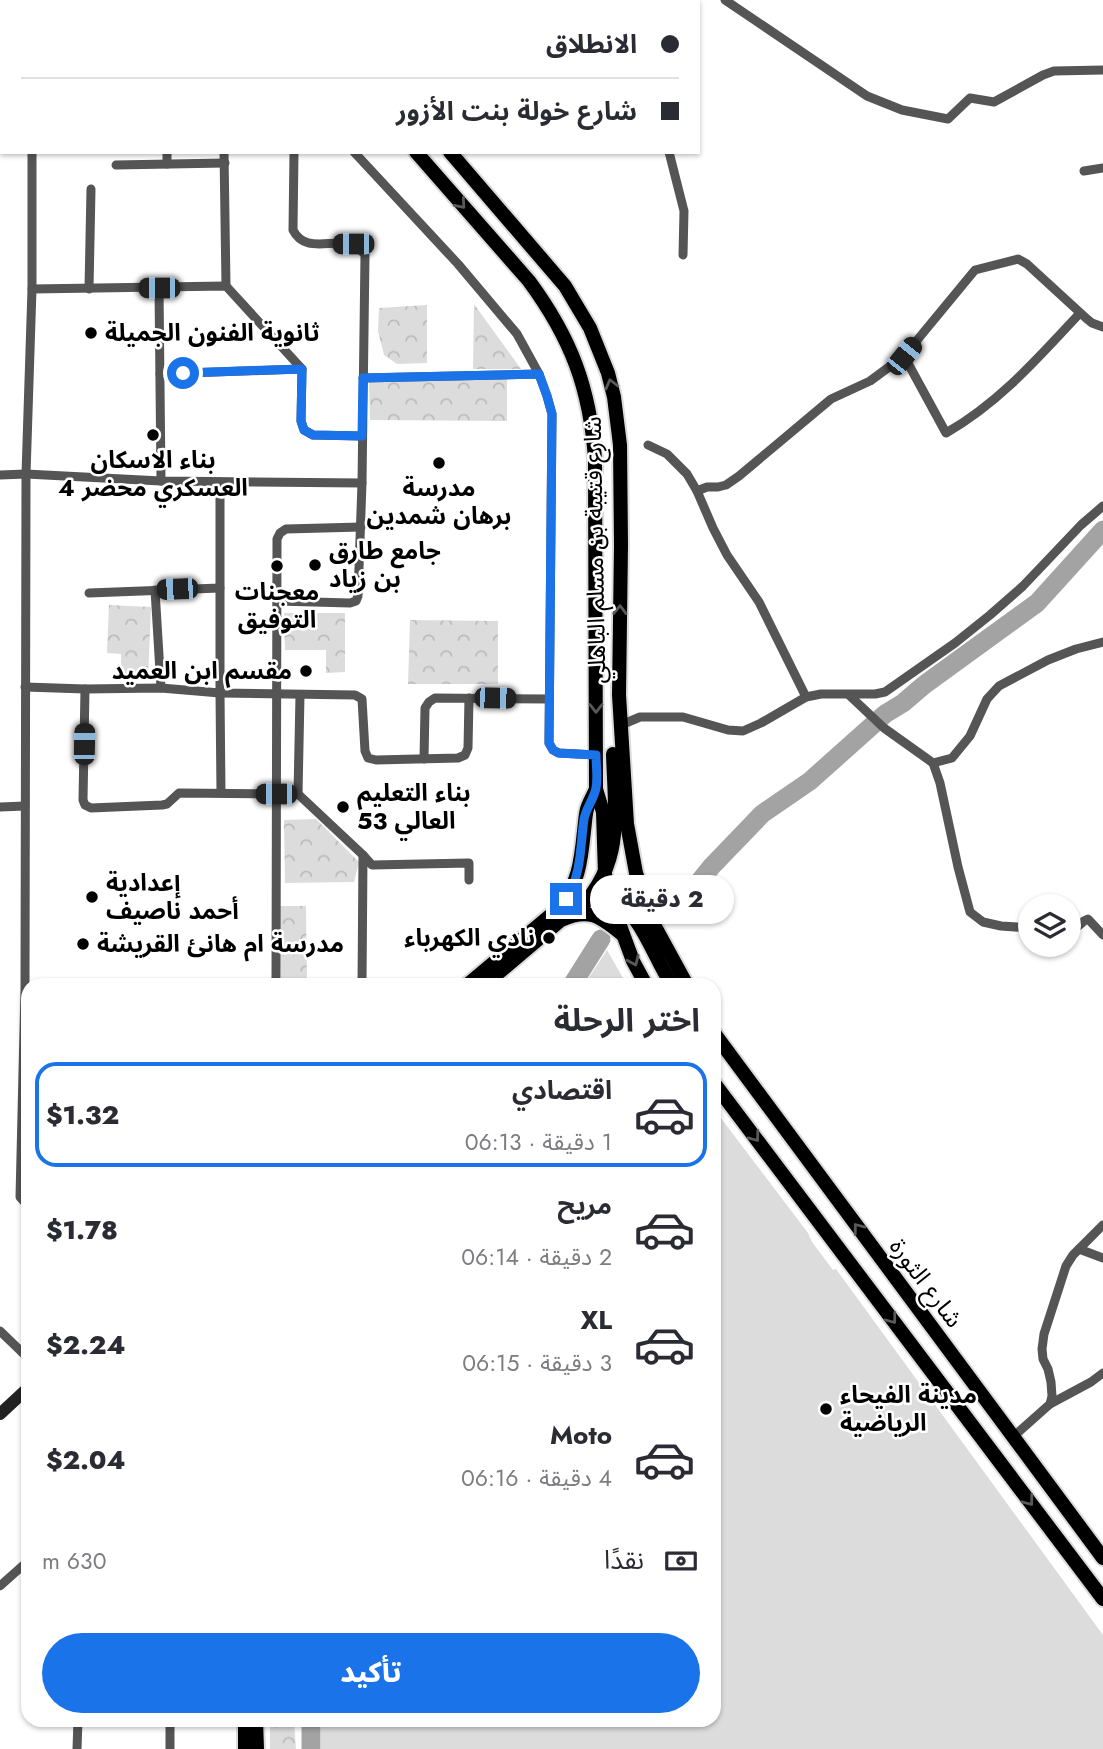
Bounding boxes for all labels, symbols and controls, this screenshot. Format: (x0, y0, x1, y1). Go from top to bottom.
text: الانطلاق (546, 25, 637, 63)
text: شارع خولة بنت الأزور (396, 92, 637, 130)
one-way arrow (453, 195, 465, 208)
car (333, 234, 375, 255)
car (139, 278, 181, 299)
place label: ثانوية الفنون الجميلة (105, 315, 320, 350)
marker: ثانوية الفنون الجميلة (83, 325, 99, 341)
car (883, 333, 926, 379)
route start (167, 357, 199, 389)
one-way arrow (605, 378, 619, 390)
street label: شارع قتيبة بن مسلم الباهلي (575, 416, 616, 684)
marker: بناء الاسكان العسكري محضر 4 (145, 427, 161, 443)
place label: بناء الاسكان العسكري محضر 4 (58, 442, 248, 508)
marker: مدرسة برهان شمدين (431, 455, 447, 471)
place label: مدرسة برهان شمدين (367, 470, 511, 533)
place label: جامع طارق بن زياد (329, 533, 441, 596)
marker: جامع طارق بن زياد (307, 557, 323, 573)
marker: معجنات التوفيق (269, 558, 285, 574)
place label: معجنات التوفيق (235, 574, 319, 637)
car (156, 578, 199, 600)
one-way arrow (612, 604, 628, 615)
place label: مقسم ابن العميد (112, 653, 292, 688)
marker: مقسم ابن العميد (298, 663, 314, 679)
car (474, 687, 517, 709)
one-way arrow (588, 704, 604, 714)
car (74, 723, 95, 765)
place label: بناء التعليم العالي 53 (357, 775, 471, 841)
car (256, 784, 298, 805)
marker: بناء التعليم العالي 53 (335, 799, 351, 815)
place label: إعدادية أحمد ناصيف (106, 865, 239, 928)
callout: 2 دقيقة (590, 874, 734, 923)
text: 2 دقيقة (621, 882, 703, 916)
route end (550, 883, 582, 915)
marker: إعدادية أحمد ناصيف (84, 889, 100, 905)
map controls (1018, 894, 1081, 957)
button: layers (1018, 894, 1081, 957)
place label: نادي الكهرباء (404, 920, 535, 958)
place label: مدرسة ام هانئ القريشة (97, 926, 344, 962)
marker: نادي الكهرباء (541, 930, 557, 946)
marker: مدرسة ام هانئ القريشة (75, 936, 91, 952)
one-way arrow (626, 954, 640, 966)
text: اختر الرحلة (554, 997, 700, 1043)
text: اقتصادي (512, 1071, 612, 1109)
icon: car (633, 1083, 696, 1146)
text: $1.32 (46, 1096, 119, 1134)
text: 1 دقيقة · 06:13 (465, 1125, 612, 1159)
one-way arrow (747, 1129, 760, 1142)
text: مريح (557, 1186, 612, 1224)
icon: car (633, 1198, 696, 1261)
text: $1.78 (46, 1211, 118, 1249)
one-way arrow (853, 1224, 866, 1236)
street label: شارع الثورة (881, 1231, 972, 1335)
text: 2 دقيقة · 06:14 (461, 1240, 612, 1274)
text: XL (580, 1301, 612, 1339)
one-way arrow (884, 1311, 897, 1323)
icon: car (633, 1313, 696, 1376)
text: $2.24 (46, 1326, 126, 1364)
text: 3 دقيقة · 06:15 (462, 1346, 612, 1380)
place label: مدينة الفيحاء الرياضية (840, 1377, 977, 1440)
marker: مدينة الفيحاء الرياضية (818, 1401, 834, 1417)
text: Moto (550, 1416, 612, 1454)
icon: car (633, 1428, 696, 1491)
text: $2.04 (46, 1441, 126, 1479)
text: 4 دقيقة · 06:16 (461, 1461, 612, 1495)
one-way arrow (1020, 1493, 1033, 1506)
text: نقدًا (604, 1541, 644, 1579)
icon: cash (662, 1542, 700, 1580)
text: 630 m (42, 1544, 106, 1578)
button: تأكيد (42, 1633, 700, 1713)

